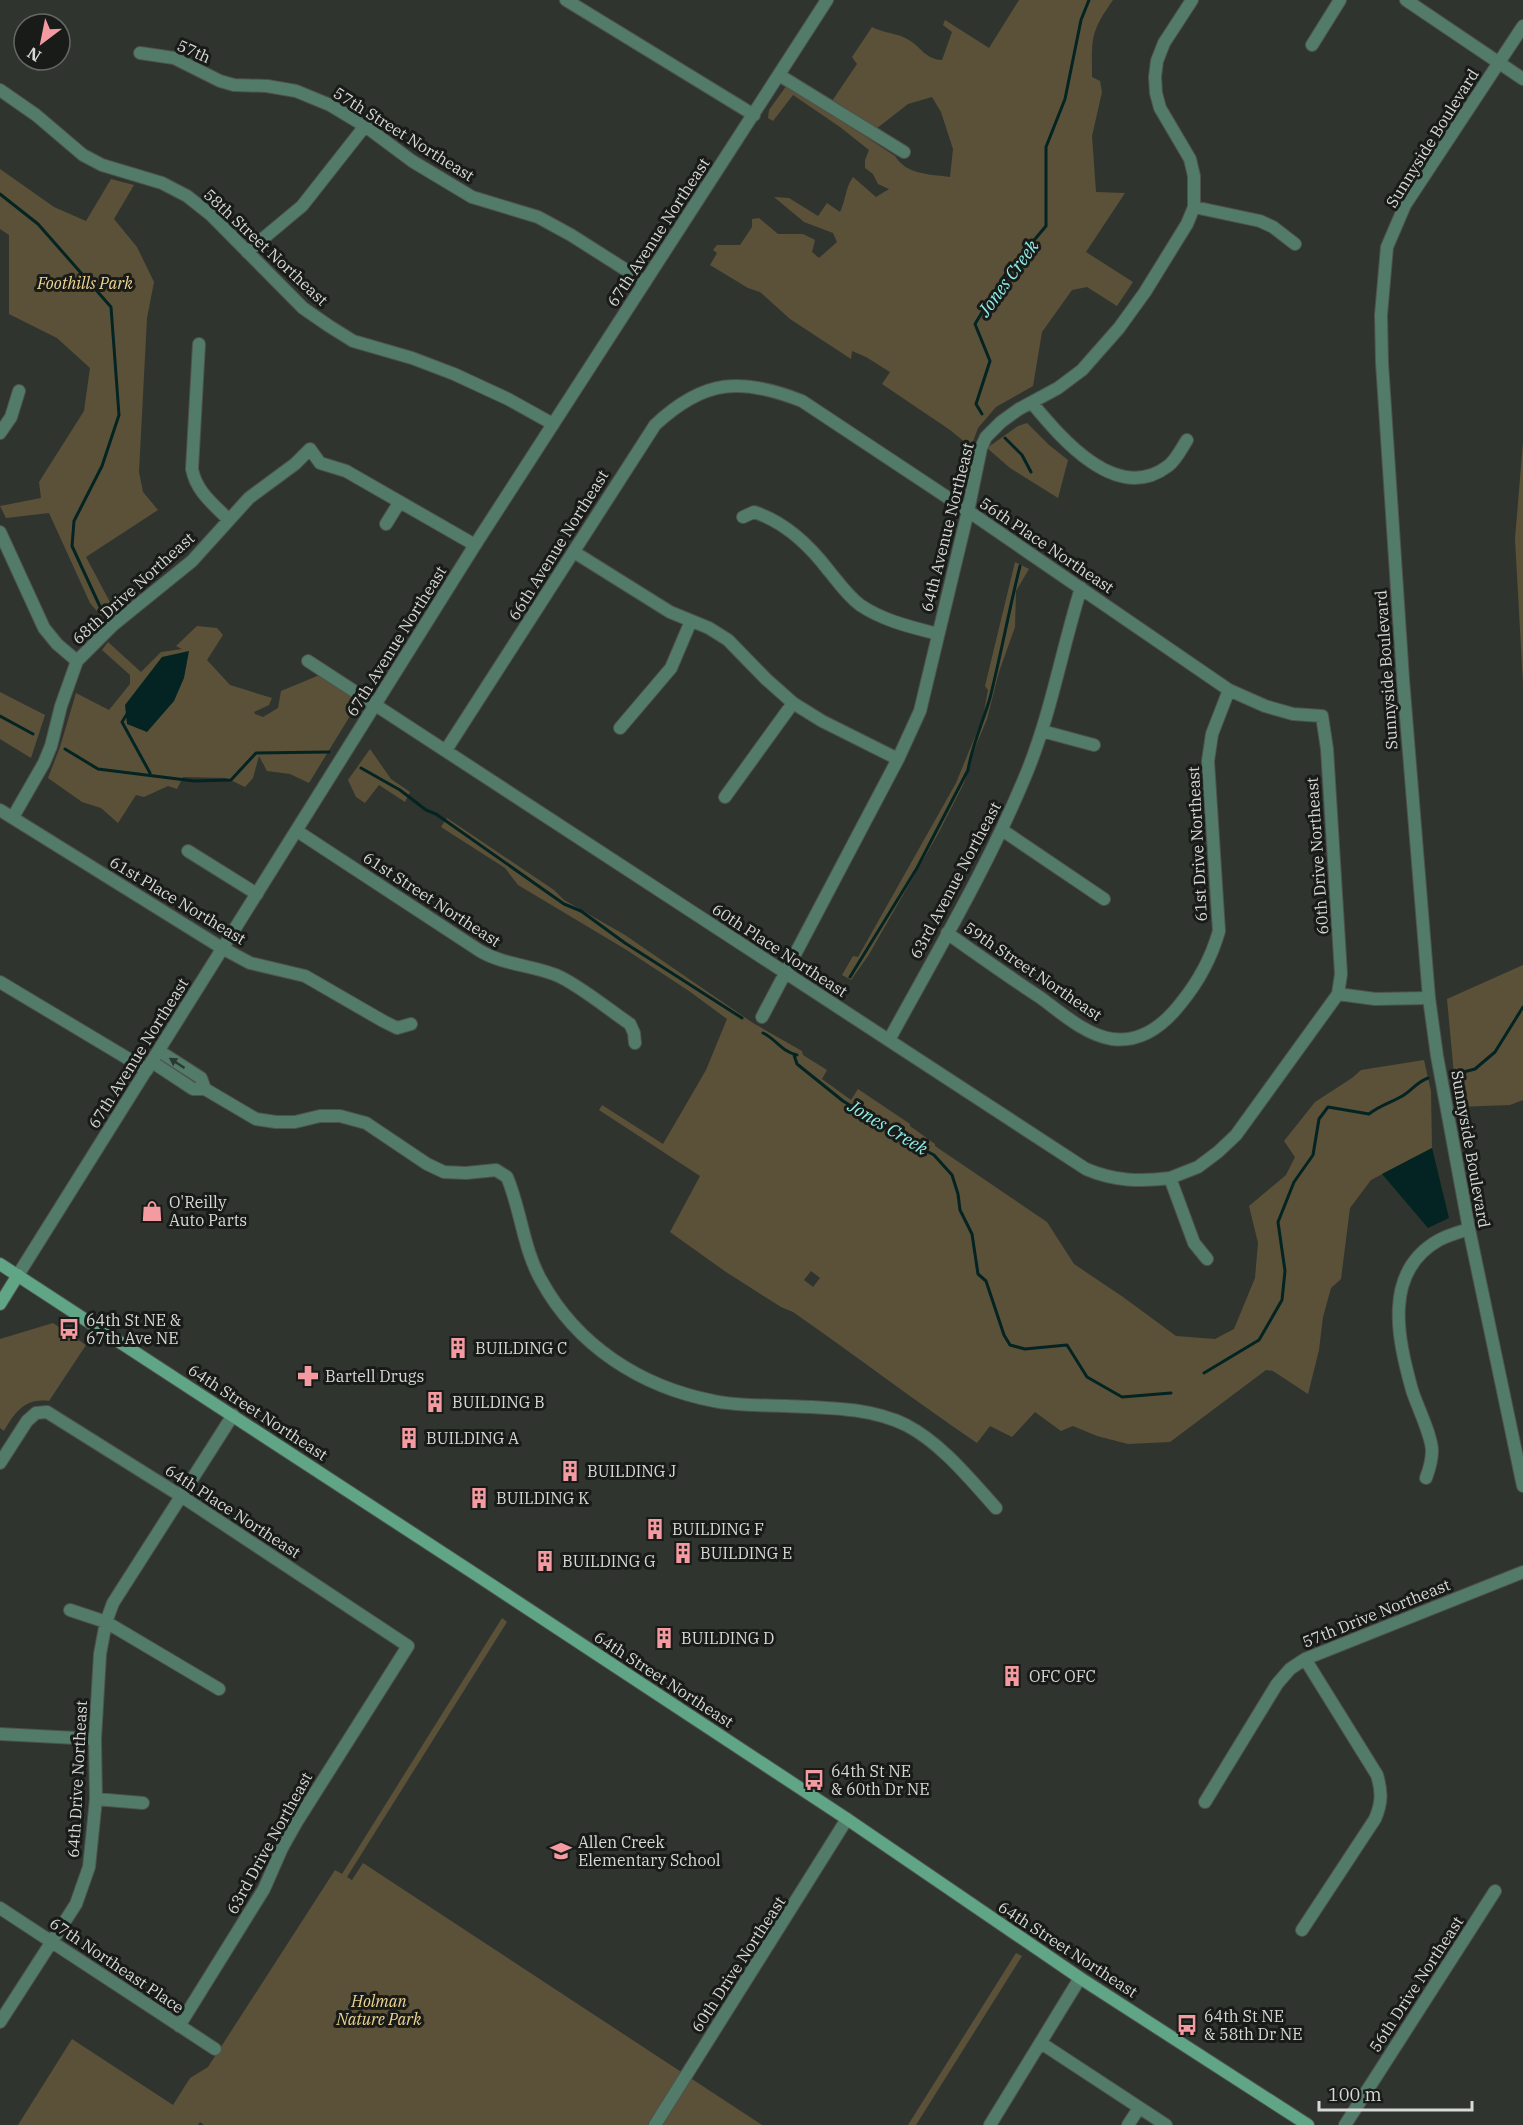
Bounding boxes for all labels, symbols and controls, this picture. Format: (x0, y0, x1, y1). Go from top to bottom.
north arrow (12, 12, 72, 72)
street label: 57th (174, 35, 214, 67)
text: N (23, 43, 45, 67)
street label: Sunnyside Boulevard (1381, 65, 1483, 211)
street label: 57th Street Northeast (330, 83, 478, 186)
street label: 67th Avenue Northeast (602, 153, 714, 310)
street label: 58th Street Northeast (200, 184, 332, 310)
water label: Jones Creek (972, 235, 1044, 322)
park label: Foothills Park (36, 273, 133, 293)
street label: 64th Avenue Northeast (916, 440, 978, 614)
street label: 66th Avenue Northeast (504, 466, 613, 624)
street label: 56th Place Northeast (976, 493, 1118, 598)
street label: 68th Drive Northeast (68, 528, 199, 648)
street label: 67th Avenue Northeast (342, 562, 451, 720)
street label: Sunnyside Boulevard (1370, 589, 1402, 750)
street label: 61st Drive Northeast (1183, 766, 1211, 922)
street label: 60th Drive Northeast (1301, 776, 1332, 935)
street label: 63rd Avenue Northeast (905, 798, 1005, 962)
street label: 61st Street Northeast (359, 847, 505, 951)
street label: 61st Place Northeast (106, 851, 250, 949)
street label: 60th Place Northeast (708, 899, 852, 1001)
street label: 59th Street Northeast (960, 917, 1106, 1025)
street label: 67th Avenue Northeast (84, 974, 193, 1132)
one-way arrow (169, 1057, 186, 1068)
street label: Sunnyside Boulevard (1447, 1069, 1495, 1230)
water label: Jones Creek (843, 1094, 933, 1160)
place label: O'Reilly Auto Parts (169, 1192, 247, 1230)
shop icon: O'Reilly Auto Parts (140, 1199, 164, 1223)
place label: 64th St NE & 67th Ave NE (86, 1310, 181, 1348)
bus stop icon: 64th St NE & 67th Ave NE (57, 1317, 81, 1341)
building icon: BUILDING C (446, 1336, 470, 1360)
place label: BUILDING C (475, 1338, 567, 1358)
street label: 64th Street Northeast (184, 1359, 332, 1465)
pharmacy icon: Bartell Drugs (296, 1364, 320, 1388)
place label: Bartell Drugs (325, 1366, 424, 1386)
building icon: BUILDING B (423, 1390, 447, 1414)
place label: BUILDING B (452, 1392, 545, 1412)
building icon: BUILDING A (397, 1426, 421, 1450)
place label: BUILDING A (426, 1428, 519, 1448)
building icon: BUILDING J (558, 1459, 582, 1483)
street label: 64th Place Northeast (161, 1460, 305, 1562)
place label: BUILDING J (587, 1461, 676, 1481)
building icon: BUILDING K (467, 1486, 491, 1510)
place label: BUILDING K (496, 1488, 589, 1508)
building icon: BUILDING F (643, 1517, 667, 1541)
place label: BUILDING F (672, 1519, 764, 1539)
building icon: BUILDING E (671, 1541, 695, 1565)
place label: BUILDING E (700, 1543, 792, 1563)
building icon: BUILDING G (533, 1549, 557, 1573)
place label: BUILDING G (562, 1551, 656, 1571)
street label: 57th Drive Northeast (1299, 1574, 1453, 1652)
street label: 64th Street Northeast (590, 1626, 738, 1732)
building icon: BUILDING D (652, 1626, 676, 1650)
place label: BUILDING D (681, 1628, 774, 1648)
building icon: OFC OFC (1000, 1664, 1024, 1688)
place label: OFC OFC (1029, 1666, 1096, 1686)
street label: 64th Drive Northeast (63, 1699, 91, 1858)
place label: 64th St NE & 60th Dr NE (831, 1761, 929, 1799)
street label: 63rd Drive Northeast (222, 1768, 316, 1917)
bus stop icon: 64th St NE & 60th Dr NE (802, 1768, 826, 1792)
place label: Allen Creek Elementary School (578, 1832, 721, 1870)
school or university icon: Allen Creek Elementary School (549, 1839, 573, 1863)
street label: 60th Drive Northeast (687, 1892, 790, 2036)
street label: 64th Street Northeast (994, 1896, 1142, 2002)
street label: 56th Drive Northeast (1365, 1912, 1468, 2056)
street label: 67th Northeast Place (46, 1913, 188, 2017)
park label: Holman Nature Park (335, 1991, 422, 2029)
place label: 64th St NE & 58th Dr NE (1204, 2006, 1302, 2044)
bus stop icon: 64th St NE & 58th Dr NE (1175, 2013, 1199, 2037)
scale bar (1319, 2074, 1472, 2112)
text: 100 m (1328, 2083, 1382, 2106)

